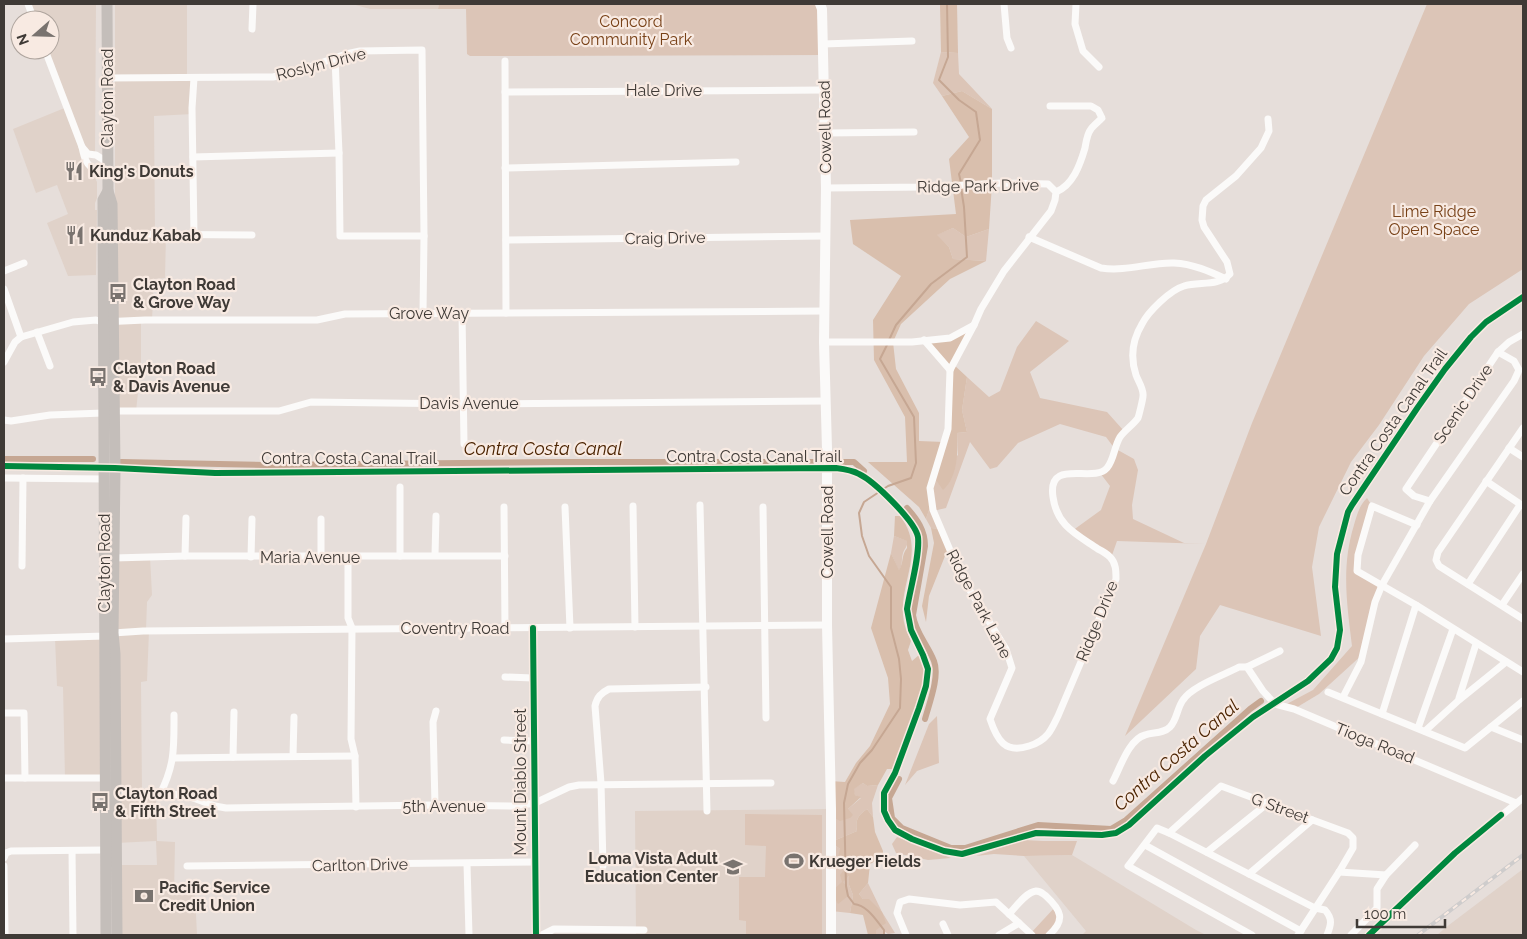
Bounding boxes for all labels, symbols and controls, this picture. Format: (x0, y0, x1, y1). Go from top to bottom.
north arrow (10, 10, 60, 60)
park label: Concord Community Park (570, 12, 693, 49)
text: N (13, 32, 32, 47)
street label: Roslyn Drive (274, 44, 368, 84)
street label: Clayton Road (98, 48, 117, 148)
street label: Cowell Road (815, 80, 835, 174)
street label: Hale Drive (626, 81, 702, 100)
restaurant icon: King's Donuts (63, 160, 85, 182)
place label: King's Donuts (89, 162, 194, 181)
street label: Ridge Park Drive (917, 175, 1039, 197)
park label: Lime Ridge Open Space (1388, 202, 1480, 239)
restaurant icon: Kunduz Kabab (64, 224, 86, 246)
place label: Kunduz Kabab (90, 226, 201, 245)
street label: Craig Drive (624, 228, 706, 248)
place label: Clayton Road & Grove Way (133, 275, 236, 312)
bus stop icon: Clayton Road & Grove Way (107, 282, 129, 304)
street label: Grove Way (389, 304, 469, 323)
street label: Contra Costa Canal Trail (1335, 344, 1451, 499)
place label: Clayton Road & Davis Avenue (113, 359, 230, 396)
street label: Scenic Drive (1429, 361, 1497, 447)
bus stop icon: Clayton Road & Davis Avenue (87, 366, 109, 388)
street label: Davis Avenue (419, 394, 519, 413)
water label: Contra Costa Canal (464, 438, 623, 459)
street label: Contra Costa Canal Trail (666, 447, 842, 466)
street label: Contra Costa Canal Trail (261, 449, 437, 468)
street label: Cowell Road (818, 485, 837, 579)
street label: Clayton Road (95, 513, 114, 613)
street label: Ridge Park Lane (942, 546, 1016, 662)
street label: Maria Avenue (260, 548, 360, 567)
street label: Ridge Drive (1072, 578, 1122, 664)
street label: Coventry Road (401, 619, 509, 638)
water label: Contra Costa Canal (1109, 695, 1243, 815)
street label: Mount Diablo Street (511, 708, 530, 856)
street label: Tioga Road (1333, 718, 1417, 768)
place label: Clayton Road & Fifth Street (115, 784, 218, 821)
street label: G Street (1249, 789, 1312, 827)
bus stop icon: Clayton Road & Fifth Street (89, 791, 111, 813)
street label: 5th Avenue (402, 797, 486, 816)
place label: Loma Vista Adult Education Center (585, 849, 718, 886)
sports icon: Krueger Fields (783, 850, 805, 872)
place label: Krueger Fields (809, 852, 921, 871)
street label: Carlton Drive (312, 855, 408, 875)
school or university icon: Loma Vista Adult Education Center (722, 856, 744, 878)
place label: Pacific Service Credit Union (159, 878, 271, 915)
bank icon: Pacific Service Credit Union (133, 885, 155, 907)
scale bar (1357, 896, 1444, 928)
text: 100 m (1364, 905, 1406, 923)

